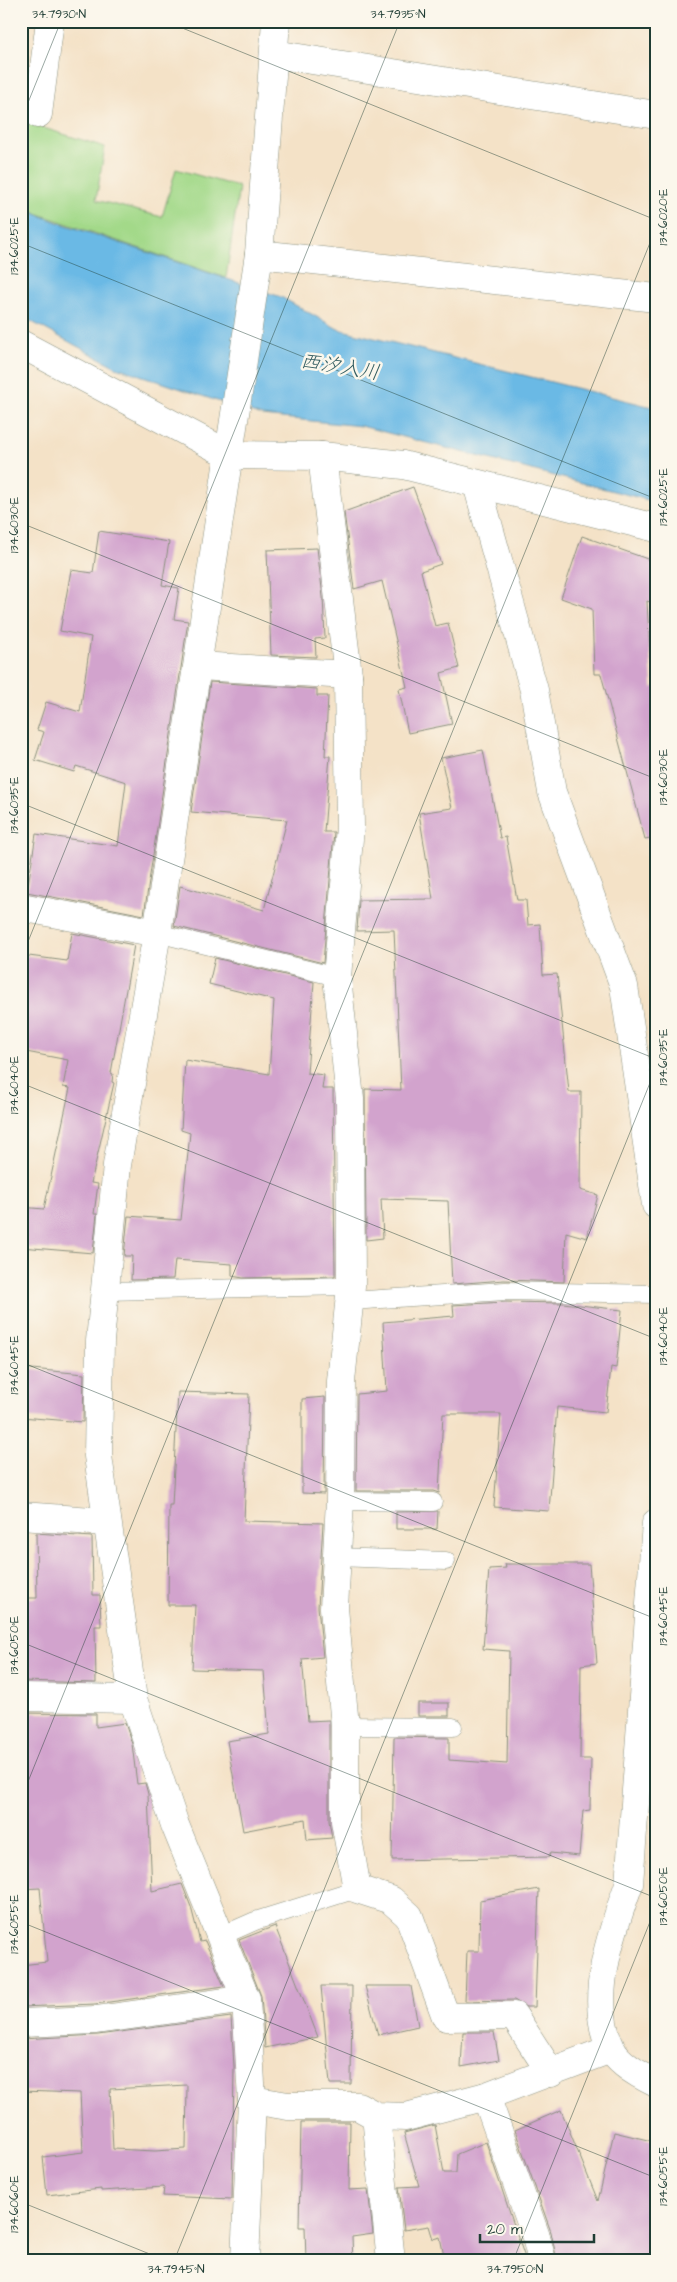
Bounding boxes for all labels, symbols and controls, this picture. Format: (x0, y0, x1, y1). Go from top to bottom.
text: 34.7930°N (32, 6, 86, 23)
text: 34.7935°N (371, 6, 426, 23)
text: 134.6020°E (655, 189, 672, 245)
text: 134.6025°E (6, 217, 23, 275)
water label: 西汐入川 (298, 347, 382, 387)
text: 134.6025°E (655, 468, 672, 526)
text: 134.6030°E (6, 497, 23, 553)
text: 134.6030°E (655, 749, 672, 805)
text: 134.6035°E (6, 777, 23, 833)
text: 134.6035°E (655, 1029, 672, 1085)
text: 134.6040°E (6, 1056, 23, 1114)
text: 134.6040°E (655, 1307, 672, 1365)
text: 134.6045°E (6, 1336, 23, 1395)
text: 134.6045°E (655, 1587, 672, 1646)
text: 134.6050°E (6, 1616, 23, 1674)
text: 134.6050°E (655, 1867, 672, 1925)
text: 134.6055°E (6, 1894, 23, 1954)
text: 134.6055°E (655, 2146, 672, 2206)
text: 134.6060°E (6, 2175, 23, 2233)
scale bar (480, 2212, 593, 2244)
text: 20 m (487, 2219, 523, 2240)
text: 34.7945°N (148, 2261, 205, 2278)
text: 34.7950°N (487, 2261, 544, 2278)

